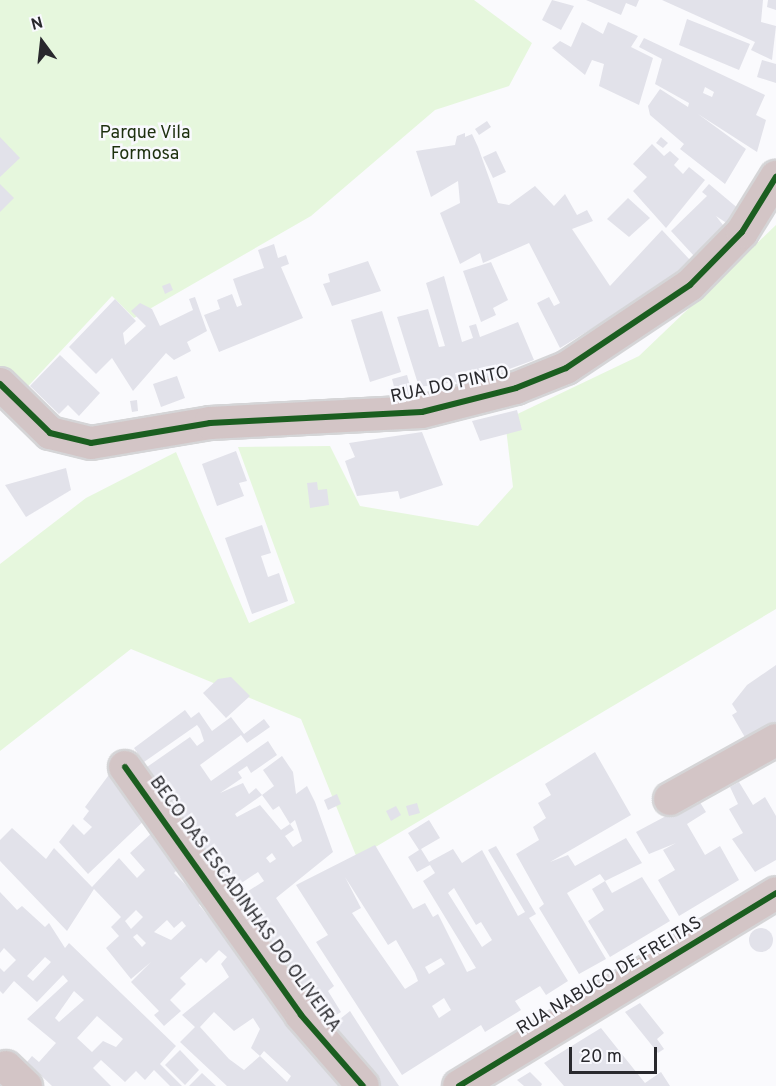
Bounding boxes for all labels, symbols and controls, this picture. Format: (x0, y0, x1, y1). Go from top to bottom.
north arrow (12, 12, 72, 72)
text: N (29, 13, 45, 36)
park label: Parque Vila Formosa (99, 124, 191, 166)
street label: RUA DO PINTO (388, 363, 512, 409)
street label: BECO DAS ESCADINHAS DO OLIVEIRA (144, 773, 344, 1037)
street label: RUA NABUCO DE FREITAS (513, 913, 707, 1041)
scale bar (572, 1035, 660, 1073)
text: 20 m (580, 1046, 622, 1069)

